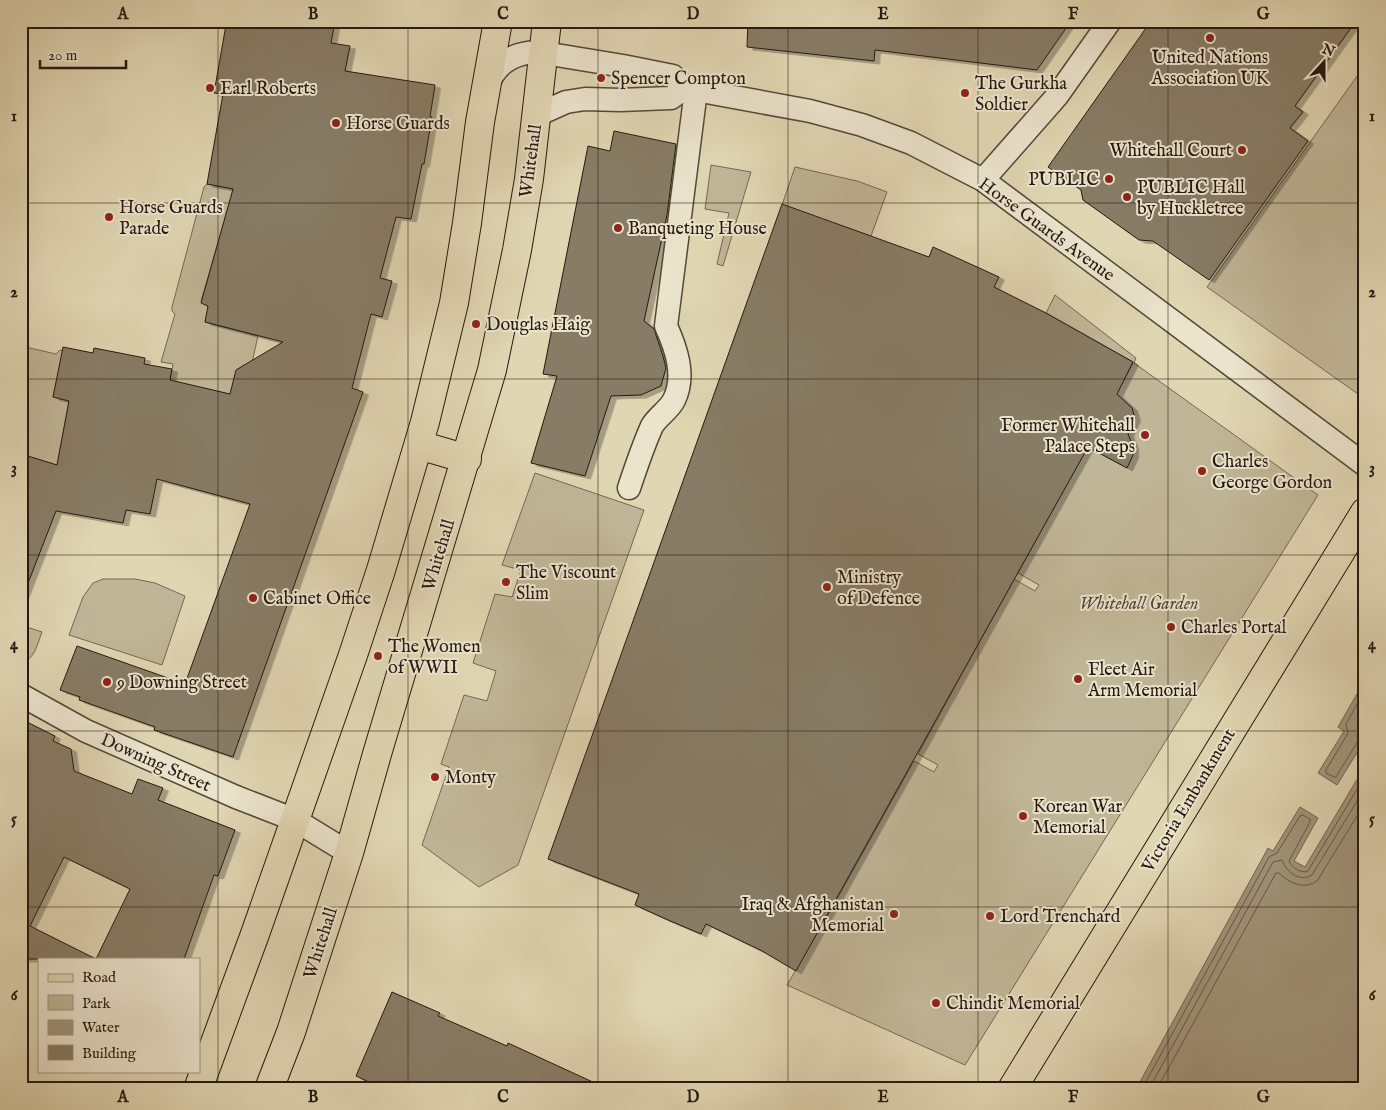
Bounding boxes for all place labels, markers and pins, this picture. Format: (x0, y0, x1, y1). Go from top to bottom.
marker: United Nations Association UK (1204, 32, 1216, 44)
place label: United Nations Association UK (1150, 47, 1270, 91)
place label: Spencer Compton (611, 68, 746, 91)
marker: Spencer Compton (595, 72, 607, 84)
place label: The Gurkha Soldier (975, 73, 1067, 117)
place label: Earl Roberts (220, 78, 316, 101)
marker: Earl Roberts (204, 82, 216, 94)
marker: The Gurkha Soldier (959, 87, 971, 99)
place label: Horse Guards (346, 113, 450, 136)
marker: Horse Guards (330, 117, 342, 129)
place label: Whitehall Court (1109, 140, 1232, 163)
marker: Whitehall Court (1236, 144, 1248, 156)
place label: PUBLIC (1028, 169, 1099, 192)
marker: PUBLIC (1103, 173, 1115, 185)
place label: PUBLIC Hall by Huckletree (1137, 177, 1245, 221)
marker: PUBLIC Hall by Huckletree (1121, 191, 1133, 203)
place label: Horse Guards Parade (119, 197, 223, 241)
marker: Horse Guards Parade (103, 211, 115, 223)
place label: Banqueting House (628, 218, 767, 241)
marker: Banqueting House (612, 222, 624, 234)
place label: Douglas Haig (486, 314, 590, 337)
marker: Douglas Haig (470, 318, 482, 330)
place label: Former Whitehall Palace Steps (1001, 415, 1135, 459)
marker: Former Whitehall Palace Steps (1139, 429, 1151, 441)
place label: Charles George Gordon (1212, 451, 1333, 495)
marker: Charles George Gordon (1196, 465, 1208, 477)
place label: The Viscount Slim (516, 562, 616, 606)
place label: Ministry of Defence (837, 567, 920, 611)
marker: The Viscount Slim (500, 576, 512, 588)
marker: Ministry of Defence (821, 581, 833, 593)
place label: Cabinet Office (263, 588, 371, 611)
marker: Cabinet Office (247, 592, 259, 604)
place label: Charles Portal (1181, 617, 1286, 640)
marker: Charles Portal (1165, 621, 1177, 633)
place label: The Women of WWII (388, 636, 481, 680)
marker: The Women of WWII (372, 650, 384, 662)
place label: Fleet Air Arm Memorial (1087, 659, 1197, 703)
place label: 9 Downing Street (116, 672, 247, 695)
marker: Fleet Air Arm Memorial (1072, 673, 1084, 685)
marker: 9 Downing Street (101, 676, 113, 688)
place label: Monty (445, 767, 496, 790)
marker: Monty (429, 771, 441, 783)
place label: Korean War Memorial (1033, 796, 1123, 840)
marker: Korean War Memorial (1017, 810, 1029, 822)
place label: Iraq & Afghanistan Memorial (741, 894, 884, 938)
place label: Lord Trenchard (1000, 906, 1121, 929)
marker: Iraq & Afghanistan Memorial (888, 908, 900, 920)
marker: Lord Trenchard (984, 910, 996, 922)
place label: Chindit Memorial (946, 993, 1080, 1016)
marker: Chindit Memorial (930, 997, 942, 1009)

